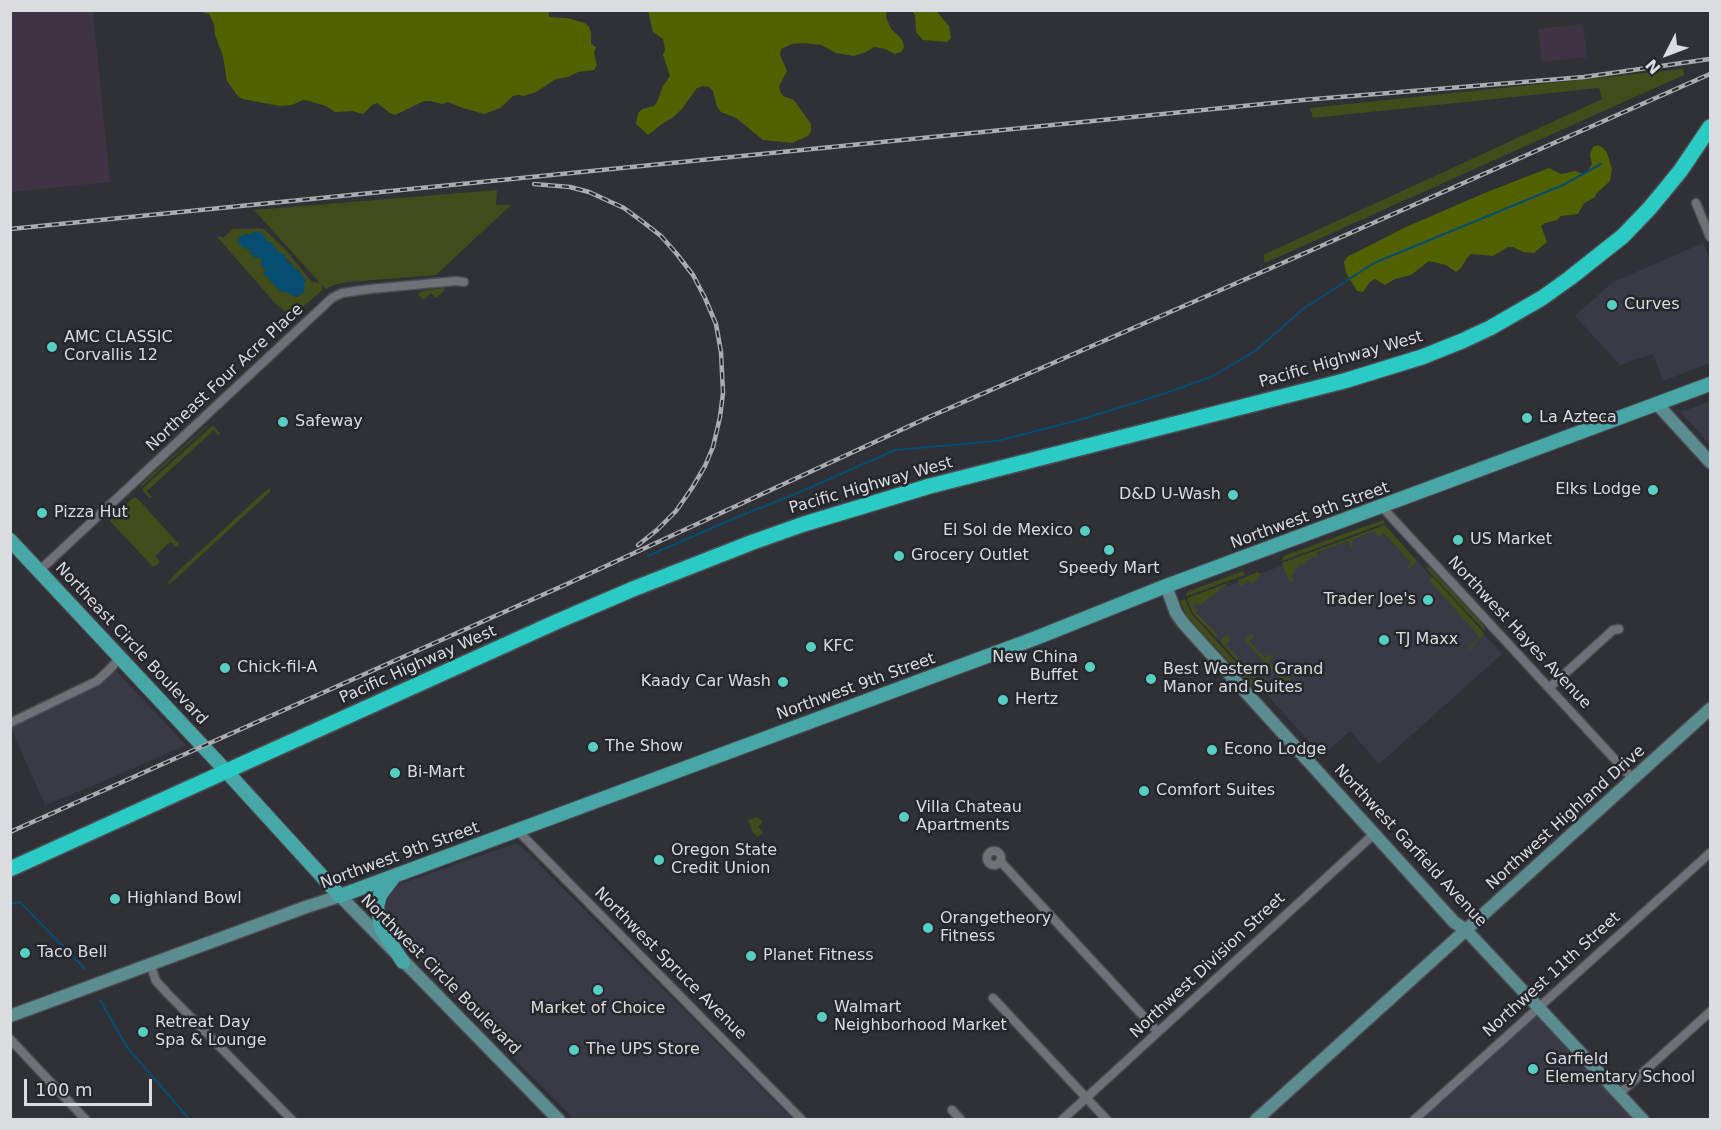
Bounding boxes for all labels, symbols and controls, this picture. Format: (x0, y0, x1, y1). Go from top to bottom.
north arrow (1637, 24, 1697, 84)
text: N (1642, 55, 1665, 78)
place label: Curves (1624, 295, 1680, 315)
marker: Curves (1605, 298, 1619, 312)
street label: Northeast Four Acre Place (143, 300, 307, 456)
street label: Pacific Highway West (1257, 327, 1425, 393)
place label: AMC CLASSIC Corvallis 12 (64, 328, 173, 366)
marker: AMC CLASSIC Corvallis 12 (45, 340, 59, 354)
place label: La Azteca (1539, 408, 1617, 428)
marker: La Azteca (1520, 411, 1534, 425)
place label: Safeway (295, 412, 363, 432)
marker: Safeway (276, 415, 290, 429)
street label: Pacific Highway West (787, 453, 955, 519)
street label: Northwest 9th Street (1228, 478, 1392, 554)
place label: Elks Lodge (1555, 480, 1641, 500)
marker: Elks Lodge (1646, 483, 1660, 497)
place label: D&D U-Wash (1119, 485, 1221, 505)
marker: D&D U-Wash (1226, 488, 1240, 502)
place label: Pizza Hut (54, 503, 128, 523)
marker: Pizza Hut (35, 506, 49, 520)
place label: El Sol de Mexico (943, 521, 1073, 541)
marker: El Sol de Mexico (1078, 524, 1092, 538)
place label: US Market (1470, 530, 1552, 550)
marker: US Market (1451, 533, 1465, 547)
marker: Speedy Mart (1102, 543, 1116, 557)
place label: Grocery Outlet (911, 546, 1029, 566)
marker: Grocery Outlet (892, 549, 906, 563)
street label: Northwest Hayes Avenue (1443, 553, 1595, 713)
street label: Northeast Circle Boulevard (51, 559, 211, 729)
place label: Speedy Mart (1058, 559, 1160, 579)
place label: Trader Joe's (1323, 590, 1416, 610)
marker: Trader Joe's (1421, 593, 1435, 607)
street label: Pacific Highway West (337, 622, 499, 708)
place label: TJ Maxx (1396, 630, 1458, 650)
marker: TJ Maxx (1377, 633, 1391, 647)
place label: KFC (823, 637, 854, 657)
marker: KFC (804, 640, 818, 654)
place label: New China Buffet (992, 648, 1078, 686)
street label: Northwest 9th Street (774, 649, 938, 725)
place label: Chick-fil-A (237, 658, 317, 678)
marker: New China Buffet (1083, 660, 1097, 674)
place label: Best Western Grand Manor and Suites (1163, 660, 1323, 698)
marker: Chick-fil-A (218, 661, 232, 675)
place label: Kaady Car Wash (641, 672, 771, 692)
marker: Best Western Grand Manor and Suites (1144, 672, 1158, 686)
marker: Kaady Car Wash (776, 675, 790, 689)
place label: Hertz (1015, 690, 1058, 710)
marker: Hertz (996, 693, 1010, 707)
place label: The Show (605, 737, 683, 757)
marker: The Show (586, 740, 600, 754)
place label: Econo Lodge (1224, 740, 1326, 760)
street label: Northwest Highland Drive (1483, 742, 1649, 894)
marker: Econo Lodge (1205, 743, 1219, 757)
street label: Northwest Garfield Avenue (1330, 761, 1490, 931)
place label: Bi-Mart (407, 763, 465, 783)
marker: Bi-Mart (388, 766, 402, 780)
place label: Comfort Suites (1156, 781, 1275, 801)
marker: Comfort Suites (1137, 784, 1151, 798)
place label: Villa Chateau Apartments (916, 798, 1022, 836)
marker: Villa Chateau Apartments (897, 810, 911, 824)
street label: Northwest 9th Street (318, 818, 482, 894)
place label: Oregon State Credit Union (671, 841, 777, 879)
marker: Oregon State Credit Union (652, 853, 666, 867)
street label: Northwest Spruce Avenue (590, 884, 750, 1044)
place label: Highland Bowl (127, 889, 242, 909)
street label: Northwest Division Street (1127, 889, 1289, 1043)
street label: Northwest Circle Boulevard (356, 891, 524, 1059)
marker: Highland Bowl (108, 892, 122, 906)
street label: Northwest 11th Street (1479, 908, 1625, 1042)
place label: Orangetheory Fitness (940, 909, 1051, 947)
marker: Orangetheory Fitness (921, 921, 935, 935)
place label: Taco Bell (37, 943, 107, 963)
marker: Taco Bell (18, 946, 32, 960)
place label: Planet Fitness (763, 946, 874, 966)
marker: Planet Fitness (744, 949, 758, 963)
marker: Market of Choice (591, 983, 605, 997)
place label: Walmart Neighborhood Market (834, 998, 1007, 1036)
place label: Market of Choice (531, 999, 665, 1019)
marker: Walmart Neighborhood Market (815, 1010, 829, 1024)
place label: Retreat Day Spa & Lounge (155, 1013, 266, 1051)
marker: Retreat Day Spa & Lounge (136, 1025, 150, 1039)
place label: The UPS Store (586, 1040, 700, 1060)
marker: The UPS Store (567, 1043, 581, 1057)
place label: Garfield Elementary School (1545, 1050, 1695, 1088)
marker: Garfield Elementary School (1526, 1062, 1540, 1076)
scale bar (27, 1067, 154, 1105)
text: 100 m (35, 1079, 93, 1100)

